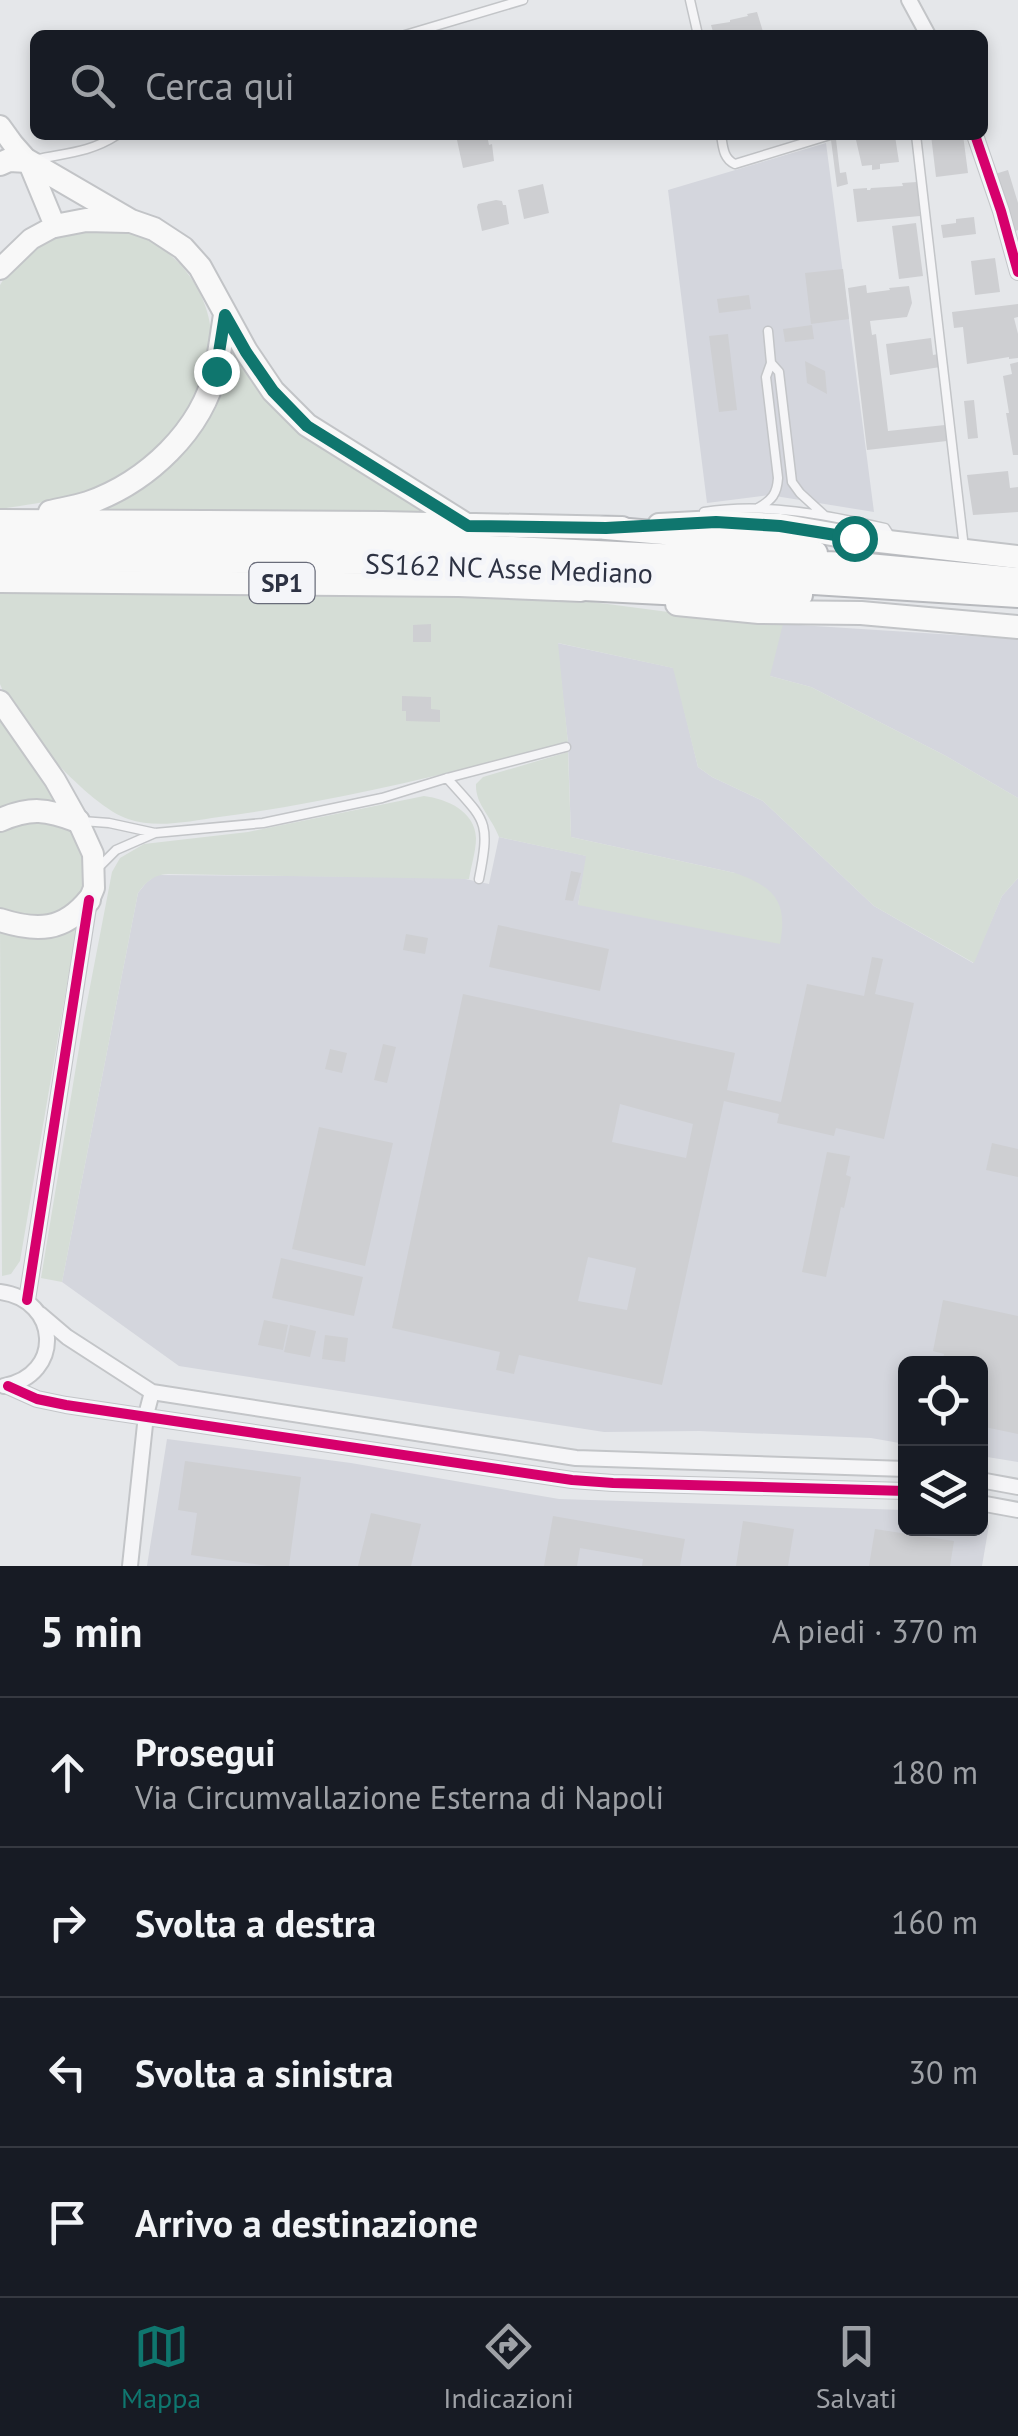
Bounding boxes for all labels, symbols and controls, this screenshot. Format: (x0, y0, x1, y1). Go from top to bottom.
search box (30, 30, 988, 140)
icon: search (65, 58, 120, 113)
text: Cerca qui (145, 61, 295, 110)
route end (194, 349, 240, 395)
route start (832, 516, 878, 562)
street label: SS162 NC Asse Mediano (364, 544, 654, 592)
road number: SP1 (250, 563, 314, 603)
map controls (898, 1356, 988, 1536)
button: locate (898, 1356, 988, 1446)
button: layers (898, 1446, 988, 1536)
text: 5 min (40, 1604, 142, 1659)
text: A piedi · 370 m (772, 1610, 978, 1652)
text: Prosegui (135, 1727, 276, 1776)
icon: ahead (40, 1745, 95, 1800)
text: 180 m (891, 1751, 978, 1793)
text: Via Circumvallazione Esterna di Napoli (135, 1776, 664, 1818)
icon: right (40, 1895, 95, 1950)
text: Svolta a destra (135, 1898, 376, 1947)
text: 160 m (891, 1901, 978, 1943)
icon: left (40, 2045, 95, 2100)
text: Svolta a sinistra (135, 2048, 393, 2097)
text: 30 m (909, 2051, 978, 2093)
icon: arrive (40, 2195, 95, 2250)
text: Arrivo a destinazione (135, 2198, 478, 2247)
tab: Mappa (121, 2319, 201, 2416)
tab: Indicazioni (443, 2319, 574, 2416)
tab: Salvati (816, 2319, 897, 2416)

